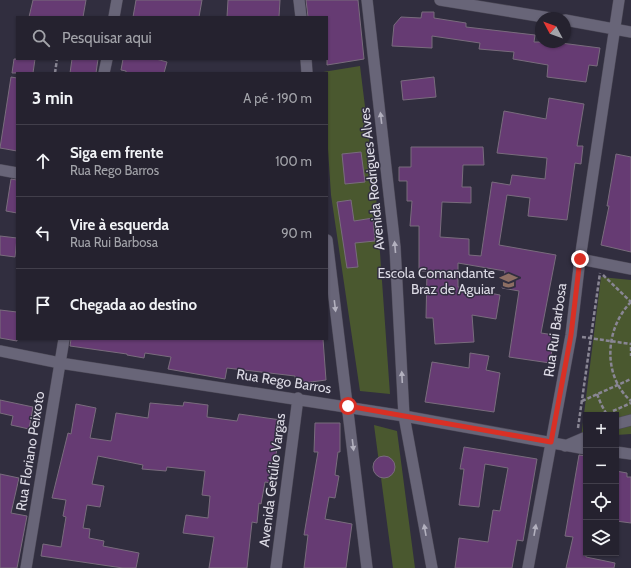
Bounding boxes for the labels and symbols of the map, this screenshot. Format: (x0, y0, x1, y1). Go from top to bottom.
north arrow (535, 12, 571, 48)
street label: Avenida Rodrigues Alves (356, 107, 388, 251)
one-way arrow (377, 112, 384, 124)
one-way arrow (392, 241, 399, 253)
route end (571, 250, 589, 268)
place label: Escola Comandante Braz de Aguiar (377, 264, 496, 298)
school or university icon: Escola Comandante Braz de Aguiar (498, 271, 518, 291)
street label: Rua Rui Barbosa (539, 282, 571, 378)
one-way arrow (332, 300, 338, 312)
street label: Rua Rego Barros (235, 365, 333, 397)
one-way arrow (399, 371, 406, 383)
street label: Rua Floriano Peixoto (12, 390, 48, 512)
route start (339, 397, 357, 415)
street label: Avenida Getúlio Vargas (255, 412, 289, 548)
one-way arrow (350, 439, 356, 451)
one-way arrow (533, 523, 539, 536)
one-way arrow (422, 524, 428, 536)

